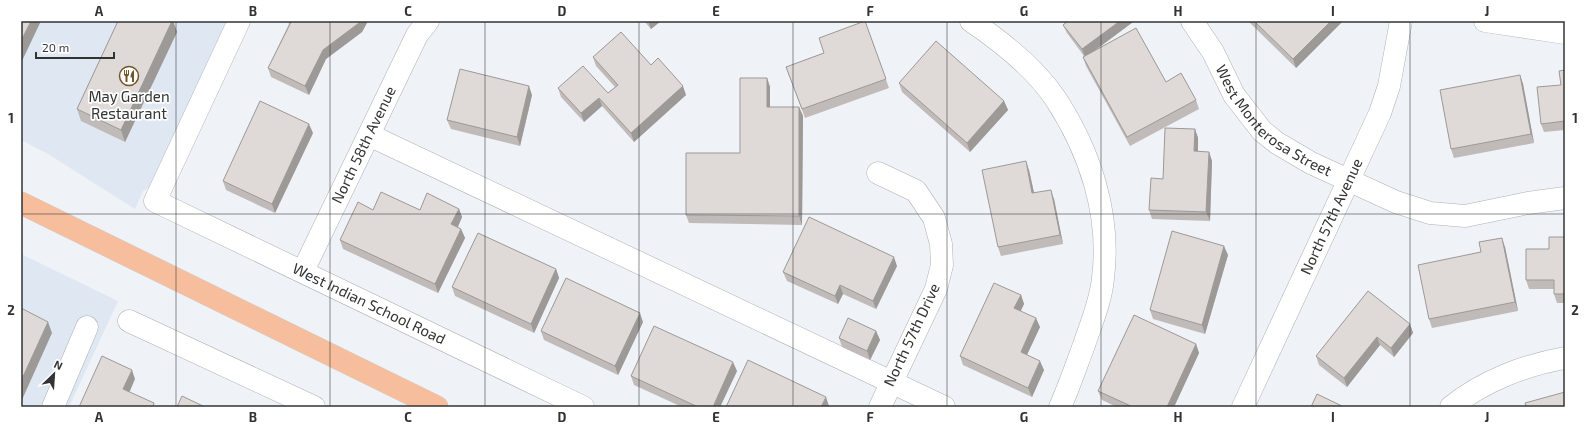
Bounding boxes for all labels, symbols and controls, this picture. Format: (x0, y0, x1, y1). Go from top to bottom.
text: A (95, 3, 104, 19)
text: B (249, 3, 257, 19)
text: C (404, 3, 412, 19)
text: D (558, 3, 567, 19)
text: E (712, 3, 720, 19)
text: F (866, 3, 874, 19)
text: G (1020, 3, 1028, 19)
text: H (1174, 3, 1183, 19)
text: I (1331, 3, 1335, 19)
text: J (1485, 3, 1489, 19)
scale bar (36, 34, 114, 60)
text: 20 m (42, 40, 69, 54)
street label: West Monterosa Street (1213, 61, 1335, 179)
restaurant icon: May Garden Restaurant (118, 65, 140, 87)
street label: North 58th Avenue (327, 83, 399, 206)
place label: May Garden Restaurant (88, 87, 170, 122)
text: 1 (8, 110, 14, 126)
text: 1 (1572, 110, 1578, 126)
street label: North 57th Avenue (1296, 155, 1366, 277)
street label: West Indian School Road (290, 259, 449, 348)
street label: North 57th Drive (879, 280, 943, 389)
text: 2 (7, 302, 15, 318)
text: 2 (1571, 302, 1579, 318)
north arrow (34, 354, 74, 394)
text: N (52, 357, 65, 372)
text: A (95, 409, 104, 425)
text: B (249, 409, 257, 425)
text: C (404, 409, 412, 425)
text: D (558, 409, 567, 425)
text: E (712, 409, 720, 425)
text: F (866, 409, 874, 425)
text: G (1020, 409, 1028, 425)
text: H (1174, 409, 1183, 425)
text: I (1331, 409, 1335, 425)
text: J (1485, 409, 1489, 425)

